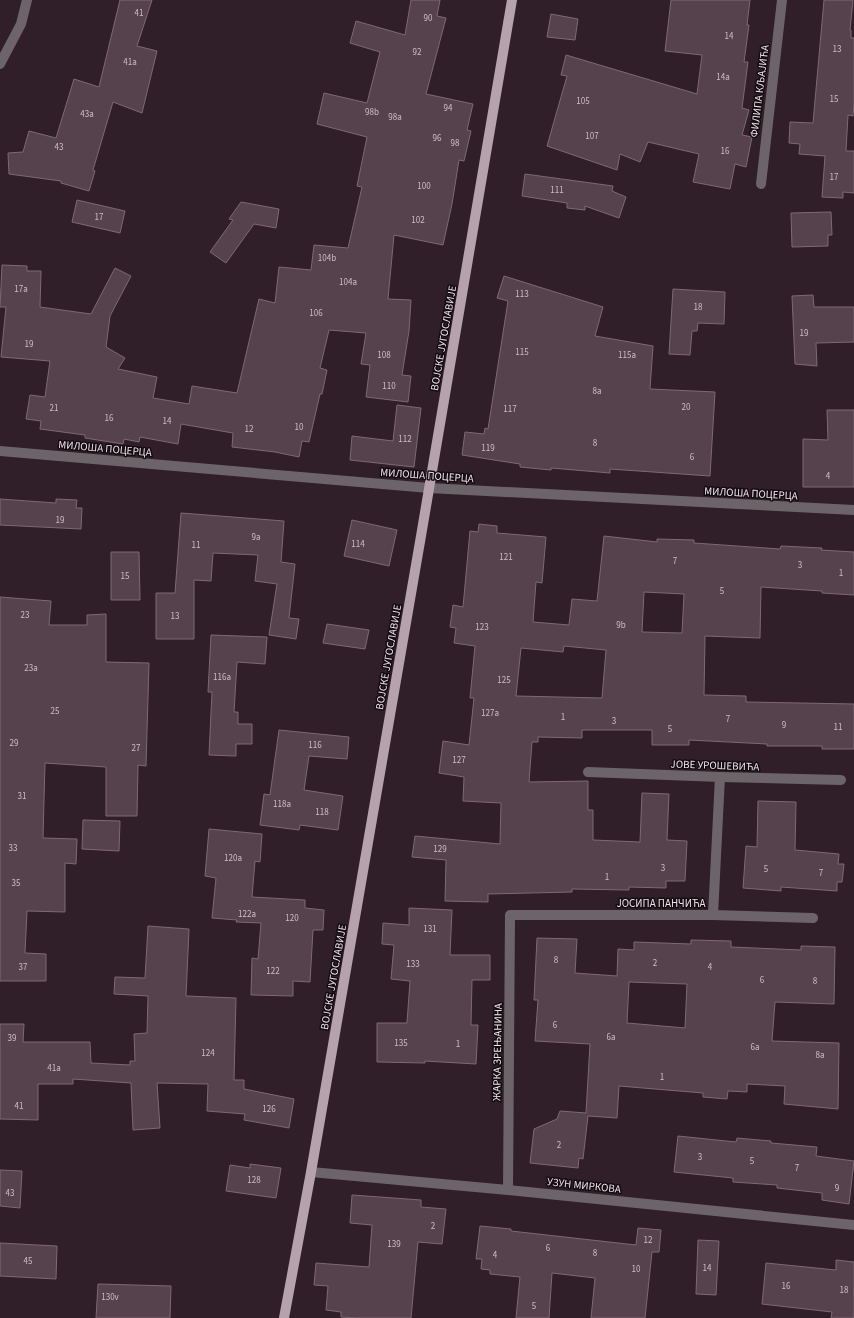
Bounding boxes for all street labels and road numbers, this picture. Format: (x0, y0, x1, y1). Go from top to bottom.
street label: ФИЛИПА КЉАЈИЋА (746, 44, 773, 138)
street label: ВОЈСКЕ ЈУГОСЛАВИЈЕ (427, 284, 460, 392)
street label: МИЛОША ПОЦЕРЦА (58, 437, 152, 460)
street label: МИЛОША ПОЦЕРЦА (380, 465, 474, 486)
street label: МИЛОША ПОЦЕРЦА (704, 484, 798, 503)
street label: ВОЈСКЕ ЈУГОСЛАВИЈЕ (372, 603, 405, 711)
street label: ЈОВЕ УРОШЕВИЋА (670, 756, 760, 775)
street label: ЈОСИПА ПАНЧИЋА (616, 896, 706, 911)
street label: ВОЈСКЕ ЈУГОСЛАВИЈЕ (317, 923, 350, 1031)
street label: ЖАРКА ЗРЕЊАНИНА (489, 1003, 506, 1101)
street label: УЗУН МИРКОВА (546, 1174, 622, 1197)

